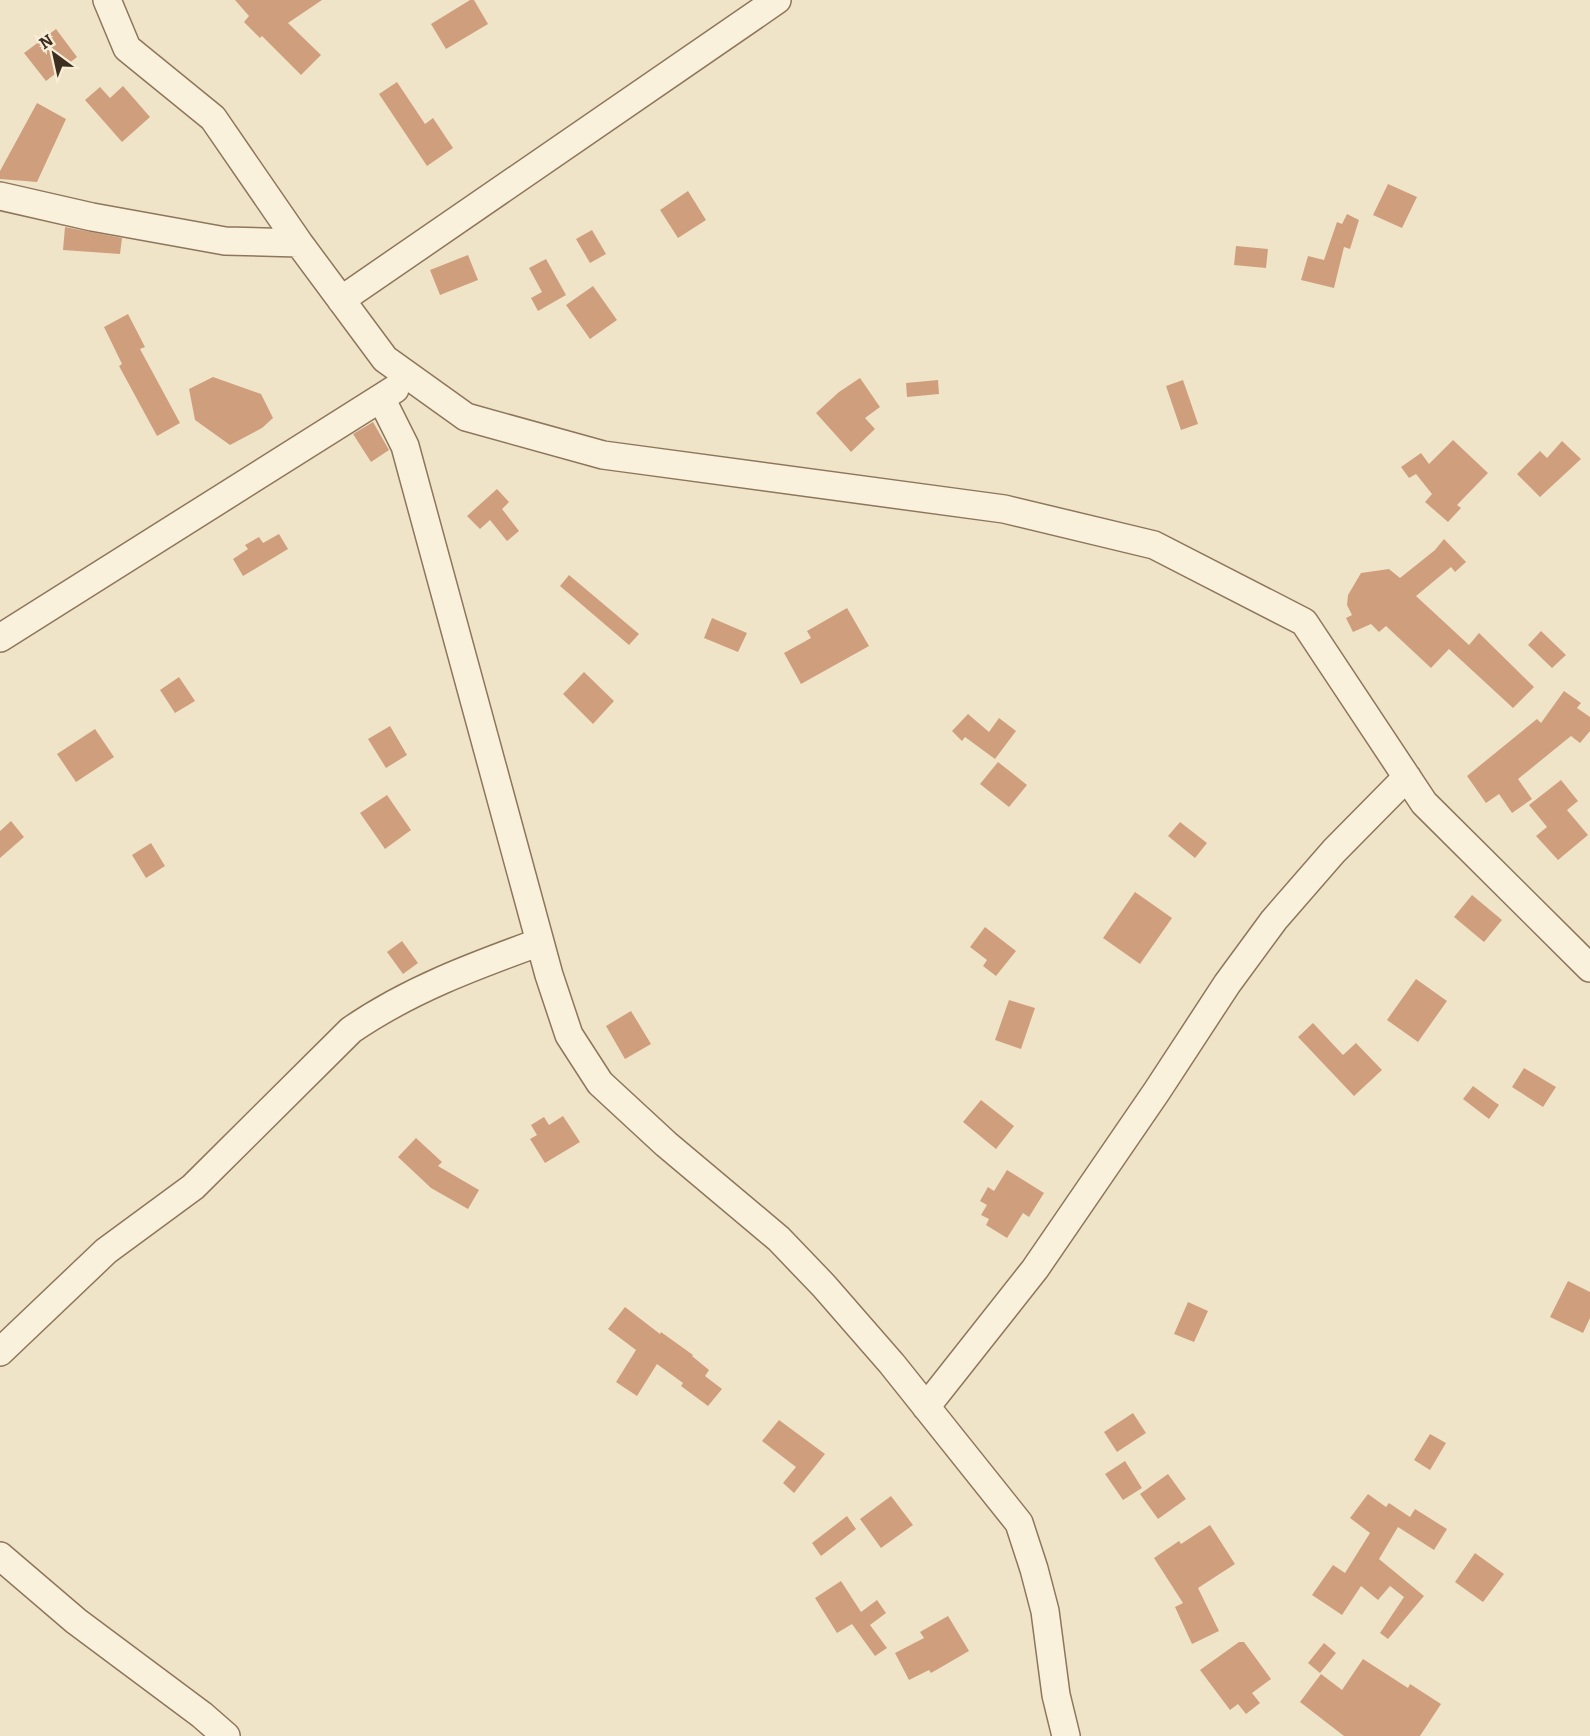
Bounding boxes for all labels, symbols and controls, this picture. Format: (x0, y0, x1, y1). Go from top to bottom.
north arrow (24, 24, 84, 84)
text: N (36, 31, 56, 53)

